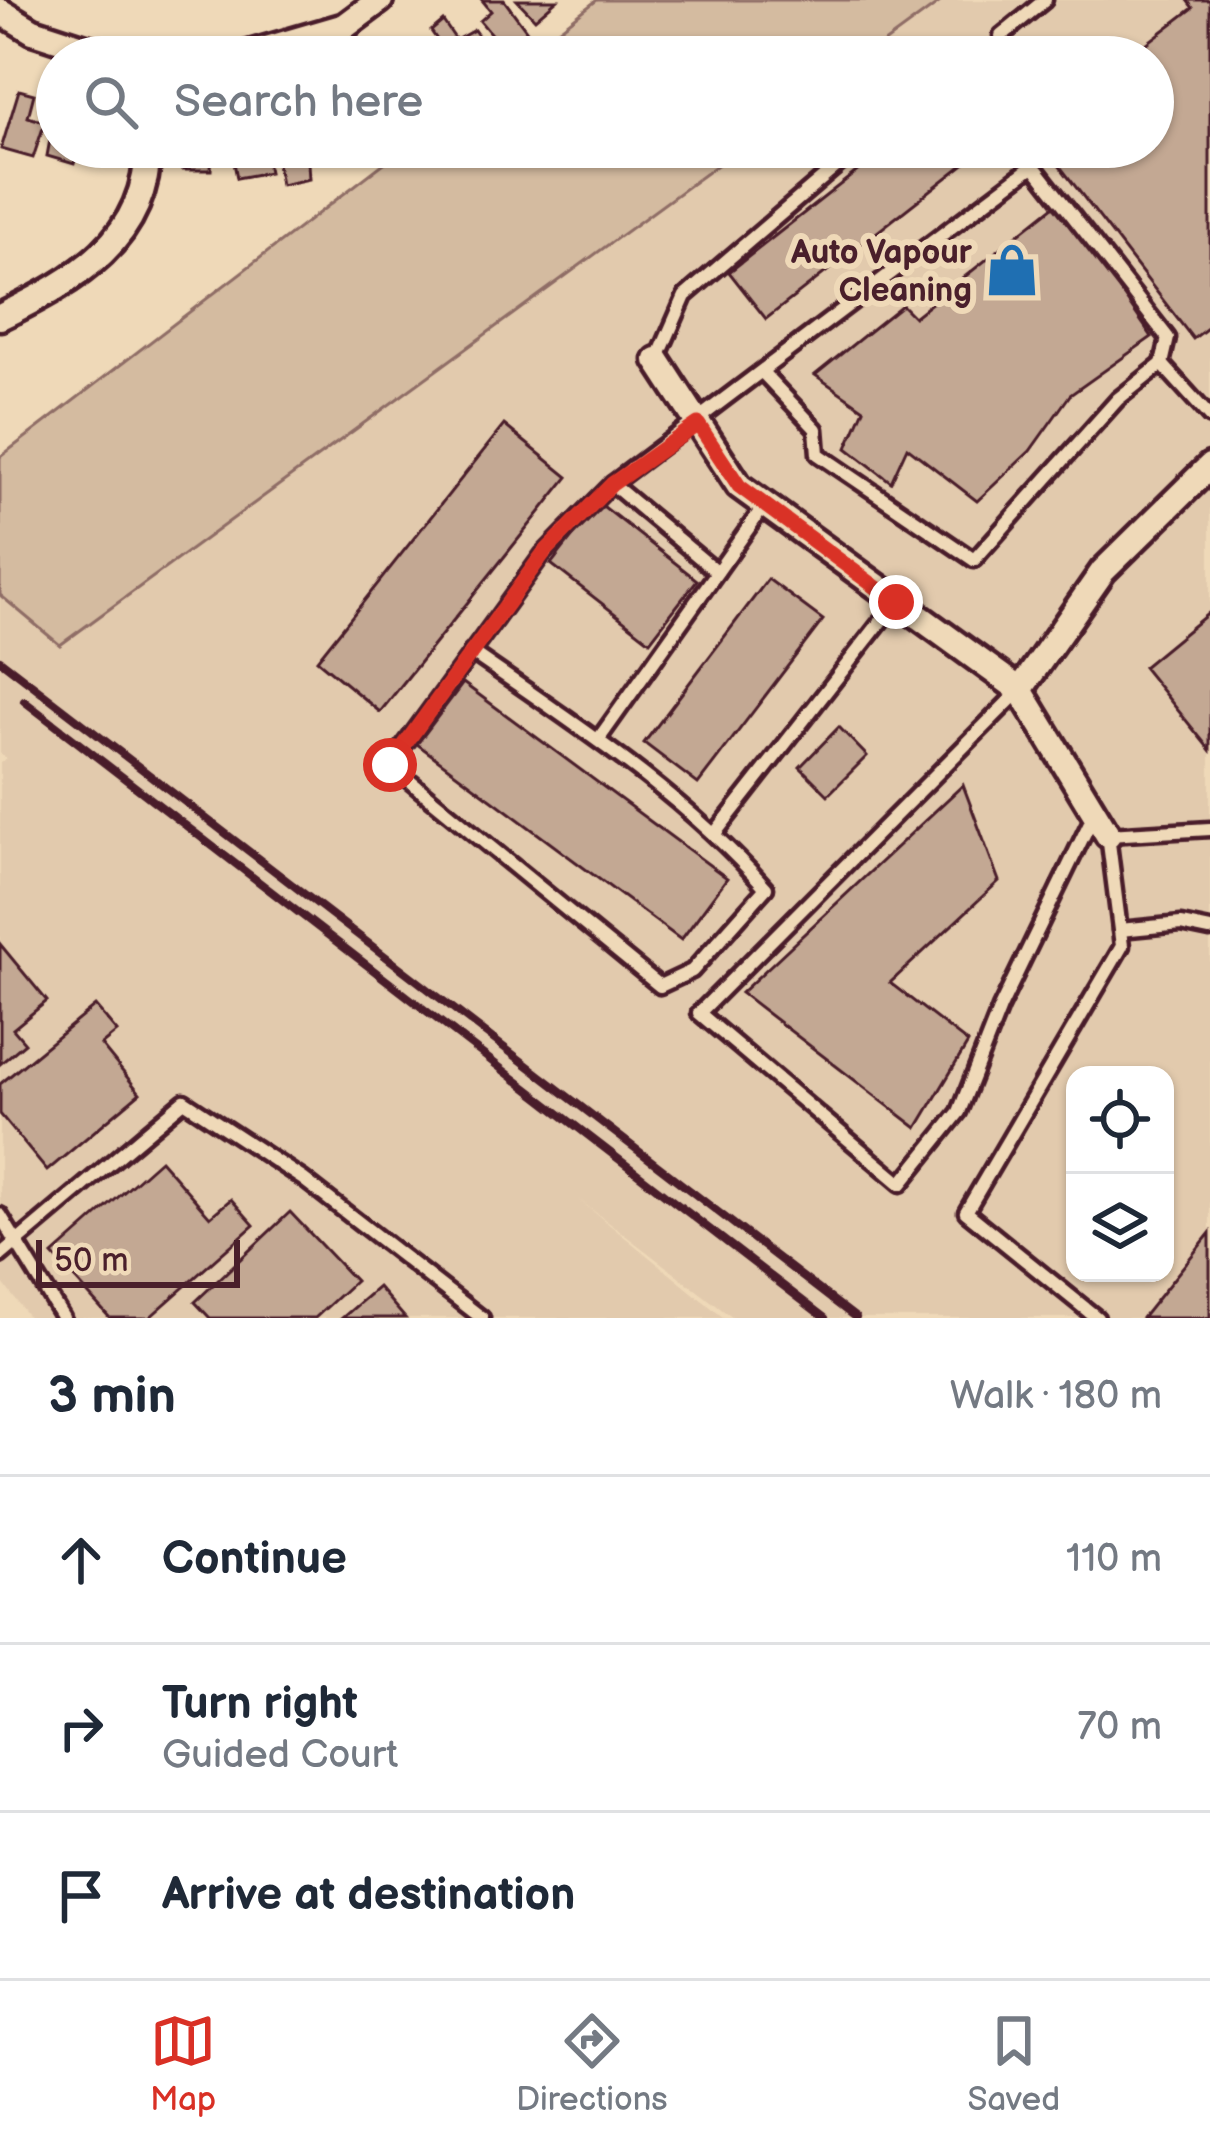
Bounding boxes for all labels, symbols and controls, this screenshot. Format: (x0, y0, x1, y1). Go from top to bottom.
search box (36, 36, 1174, 168)
icon: search (78, 69, 144, 135)
text: Search here (174, 75, 423, 130)
place label: Auto Vapour Cleaning (790, 233, 973, 311)
shop icon: Auto Vapour Cleaning (983, 241, 1041, 299)
route end (869, 575, 923, 629)
route start (363, 738, 417, 792)
map controls (1066, 1066, 1174, 1282)
button: locate (1066, 1066, 1174, 1174)
button: layers (1066, 1174, 1174, 1282)
scale bar (36, 1234, 240, 1287)
text: 50 m (54, 1241, 129, 1281)
text: 3 min (48, 1366, 176, 1427)
text: Walk · 180 m (950, 1373, 1162, 1420)
icon: ahead (48, 1527, 114, 1593)
text: Continue (162, 1532, 347, 1587)
text: 110 m (1066, 1536, 1162, 1583)
text: Turn right (162, 1677, 358, 1732)
icon: right (48, 1695, 114, 1761)
text: 70 m (1077, 1704, 1162, 1751)
text: Guided Court (162, 1732, 398, 1779)
icon: arrive (48, 1863, 114, 1929)
text: Arrive at destination (162, 1868, 575, 1923)
tab: Map (150, 2008, 216, 2120)
tab: Directions (516, 2008, 668, 2120)
tab: Saved (967, 2008, 1060, 2120)

